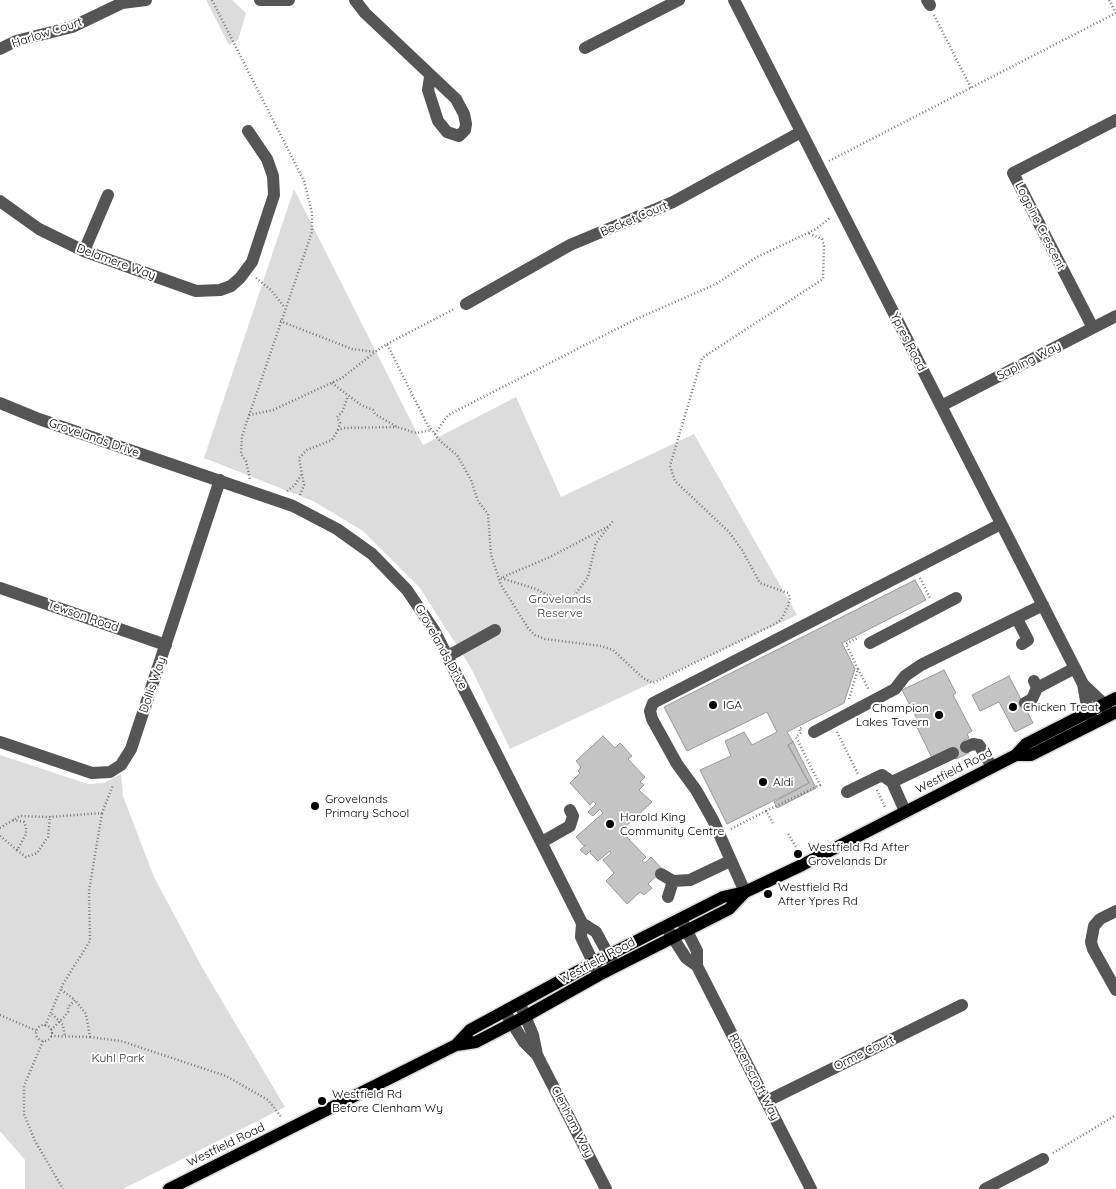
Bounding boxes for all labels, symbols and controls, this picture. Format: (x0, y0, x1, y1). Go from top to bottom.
street label: Harlow Court (10, 15, 84, 51)
street label: Logpine Crescent (1012, 180, 1068, 272)
street label: Becket Court (598, 198, 670, 240)
street label: Delamere Way (74, 241, 158, 283)
street label: Ypres Road (887, 310, 929, 374)
street label: Sapling Way (995, 339, 1063, 383)
street label: Grovelands Drive (47, 416, 141, 460)
park label: Grovelands Reserve (529, 592, 591, 620)
street label: Tewson Road (45, 597, 121, 635)
street label: Grovelands Drive (412, 602, 470, 692)
street label: Dollis Way (137, 655, 169, 715)
place label: IGA (723, 698, 742, 712)
marker: IGA (707, 699, 719, 711)
place label: Chicken Treat (1023, 700, 1099, 714)
place label: Champion Lakes Tavern (856, 701, 929, 729)
marker: Chicken Treat (1007, 701, 1019, 713)
marker: Champion Lakes Tavern (933, 709, 945, 721)
street label: Westfield Road (913, 745, 995, 797)
place label: Aldi (773, 775, 793, 789)
marker: Aldi (757, 776, 769, 788)
place label: Grovelands Primary School (325, 792, 409, 820)
marker: Grovelands Primary School (309, 800, 321, 812)
place label: Harold King Community Centre (620, 810, 724, 838)
marker: Harold King Community Centre (604, 818, 616, 830)
place label: Westfield Rd After Grovelands Dr (808, 840, 909, 868)
marker: Westfield Rd After Grovelands Dr (792, 848, 804, 860)
place label: Westfield Rd After Ypres Rd (778, 880, 858, 908)
marker: Westfield Rd After Ypres Rd (762, 888, 774, 900)
street label: Westfield Road (556, 935, 638, 987)
street label: Ravenscroft Way (726, 1031, 782, 1123)
street label: Orme Court (831, 1032, 897, 1074)
park label: Kuhl Park (91, 1051, 145, 1065)
street label: Clenham Way (548, 1084, 596, 1160)
place label: Westfield Rd Before Clenham Wy (332, 1087, 443, 1115)
marker: Westfield Rd Before Clenham Wy (316, 1095, 328, 1107)
street label: Westfield Road (185, 1120, 267, 1170)

